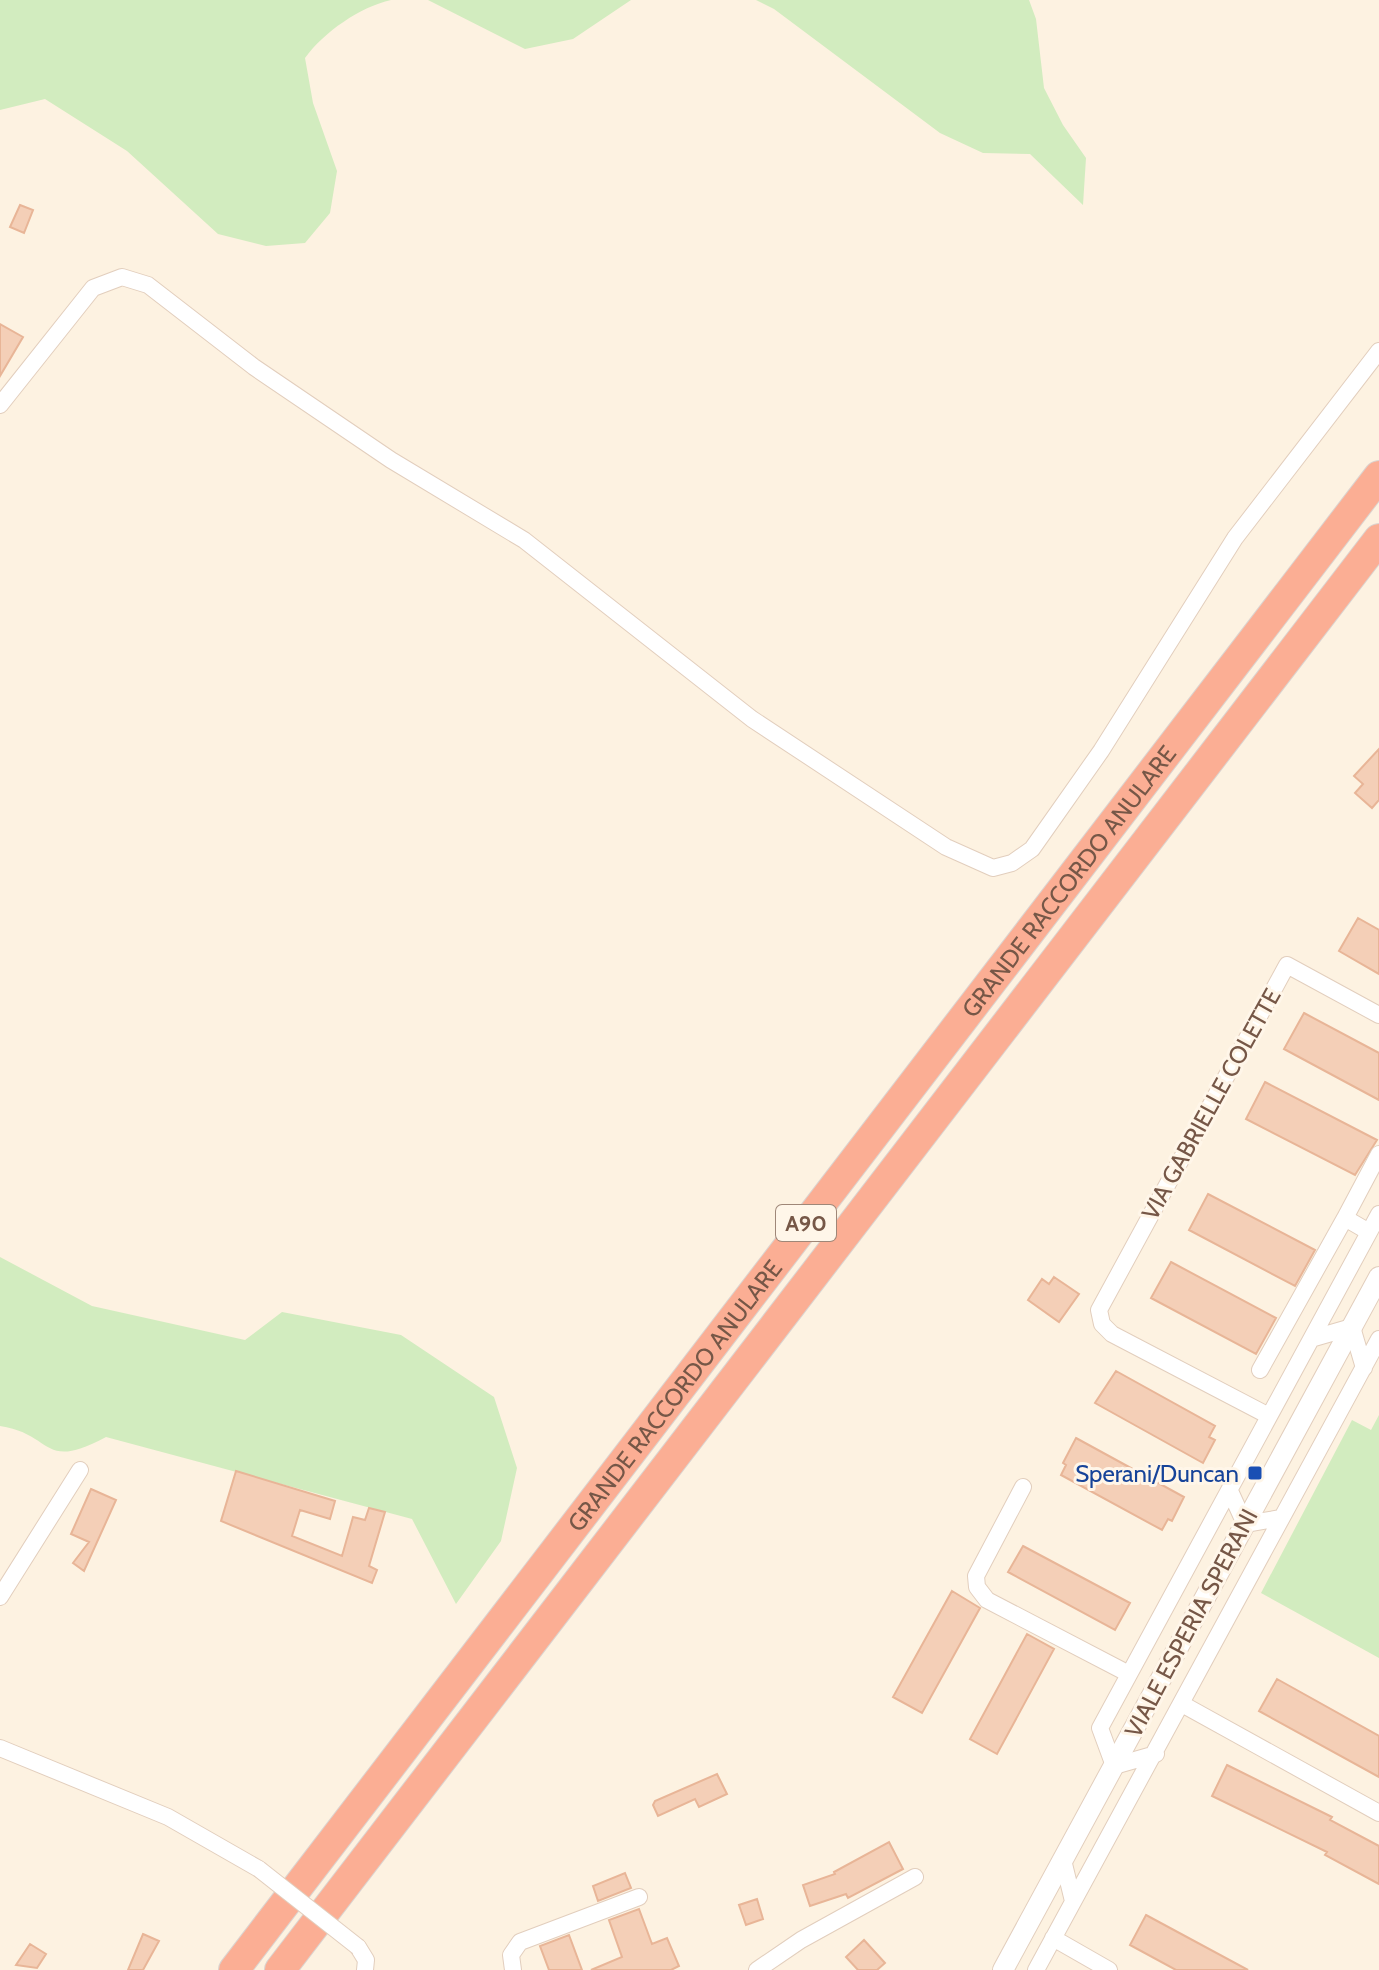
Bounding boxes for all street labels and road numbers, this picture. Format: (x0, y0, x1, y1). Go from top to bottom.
street label: GRANDE RACCORDO ANULARE (955, 739, 1182, 1023)
street label: VIA GABRIELLE COLETTE (1135, 983, 1287, 1225)
road number: A90 (776, 1205, 836, 1241)
street label: GRANDE RACCORDO ANULARE (561, 1254, 788, 1537)
street label: VIALE ESPERIA SPERANI (1118, 1504, 1264, 1742)

